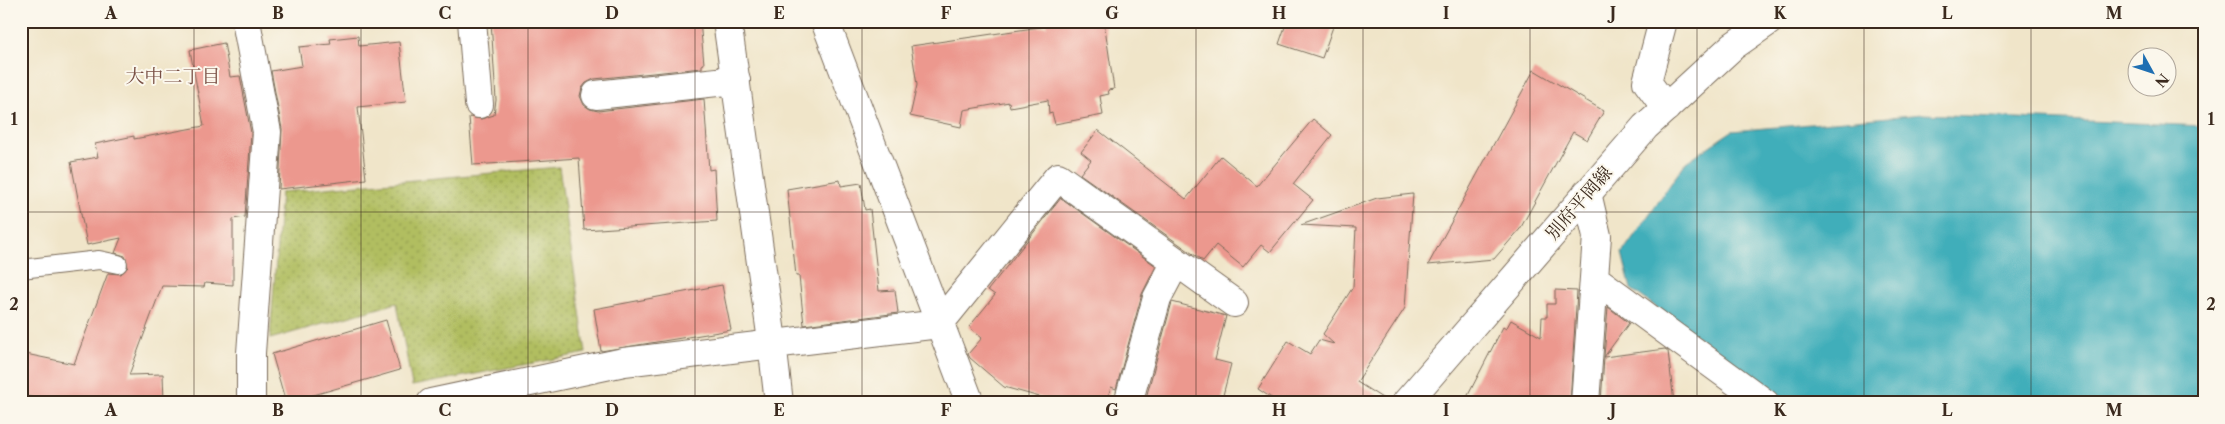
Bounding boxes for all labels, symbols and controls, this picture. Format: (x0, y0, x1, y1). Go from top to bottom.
text: A (104, 3, 118, 23)
text: B (272, 3, 284, 23)
text: C (439, 3, 451, 23)
text: D (605, 3, 619, 23)
text: E (773, 3, 785, 23)
text: F (941, 3, 952, 23)
text: G (1105, 3, 1119, 23)
text: H (1272, 3, 1286, 23)
text: I (1443, 3, 1450, 23)
text: J (1607, 3, 1616, 23)
text: K (1774, 3, 1788, 23)
text: L (1941, 3, 1953, 23)
text: M (2106, 3, 2123, 23)
north arrow (2128, 48, 2178, 98)
district label: 大中二丁目 (125, 65, 221, 88)
text: N (2151, 70, 2173, 91)
text: 1 (10, 109, 18, 129)
text: 1 (2207, 109, 2215, 129)
street label: 別府平岡線 (1541, 162, 1617, 244)
text: 2 (9, 294, 19, 314)
text: 2 (2206, 294, 2216, 314)
text: A (104, 400, 118, 420)
text: B (272, 400, 284, 420)
text: C (439, 400, 451, 420)
text: D (605, 400, 619, 420)
text: E (773, 400, 785, 420)
text: F (941, 400, 952, 420)
text: G (1105, 400, 1119, 420)
text: H (1272, 400, 1286, 420)
text: I (1443, 400, 1450, 420)
text: J (1607, 400, 1616, 420)
text: K (1774, 400, 1788, 420)
text: L (1941, 400, 1953, 420)
text: M (2106, 400, 2123, 420)

